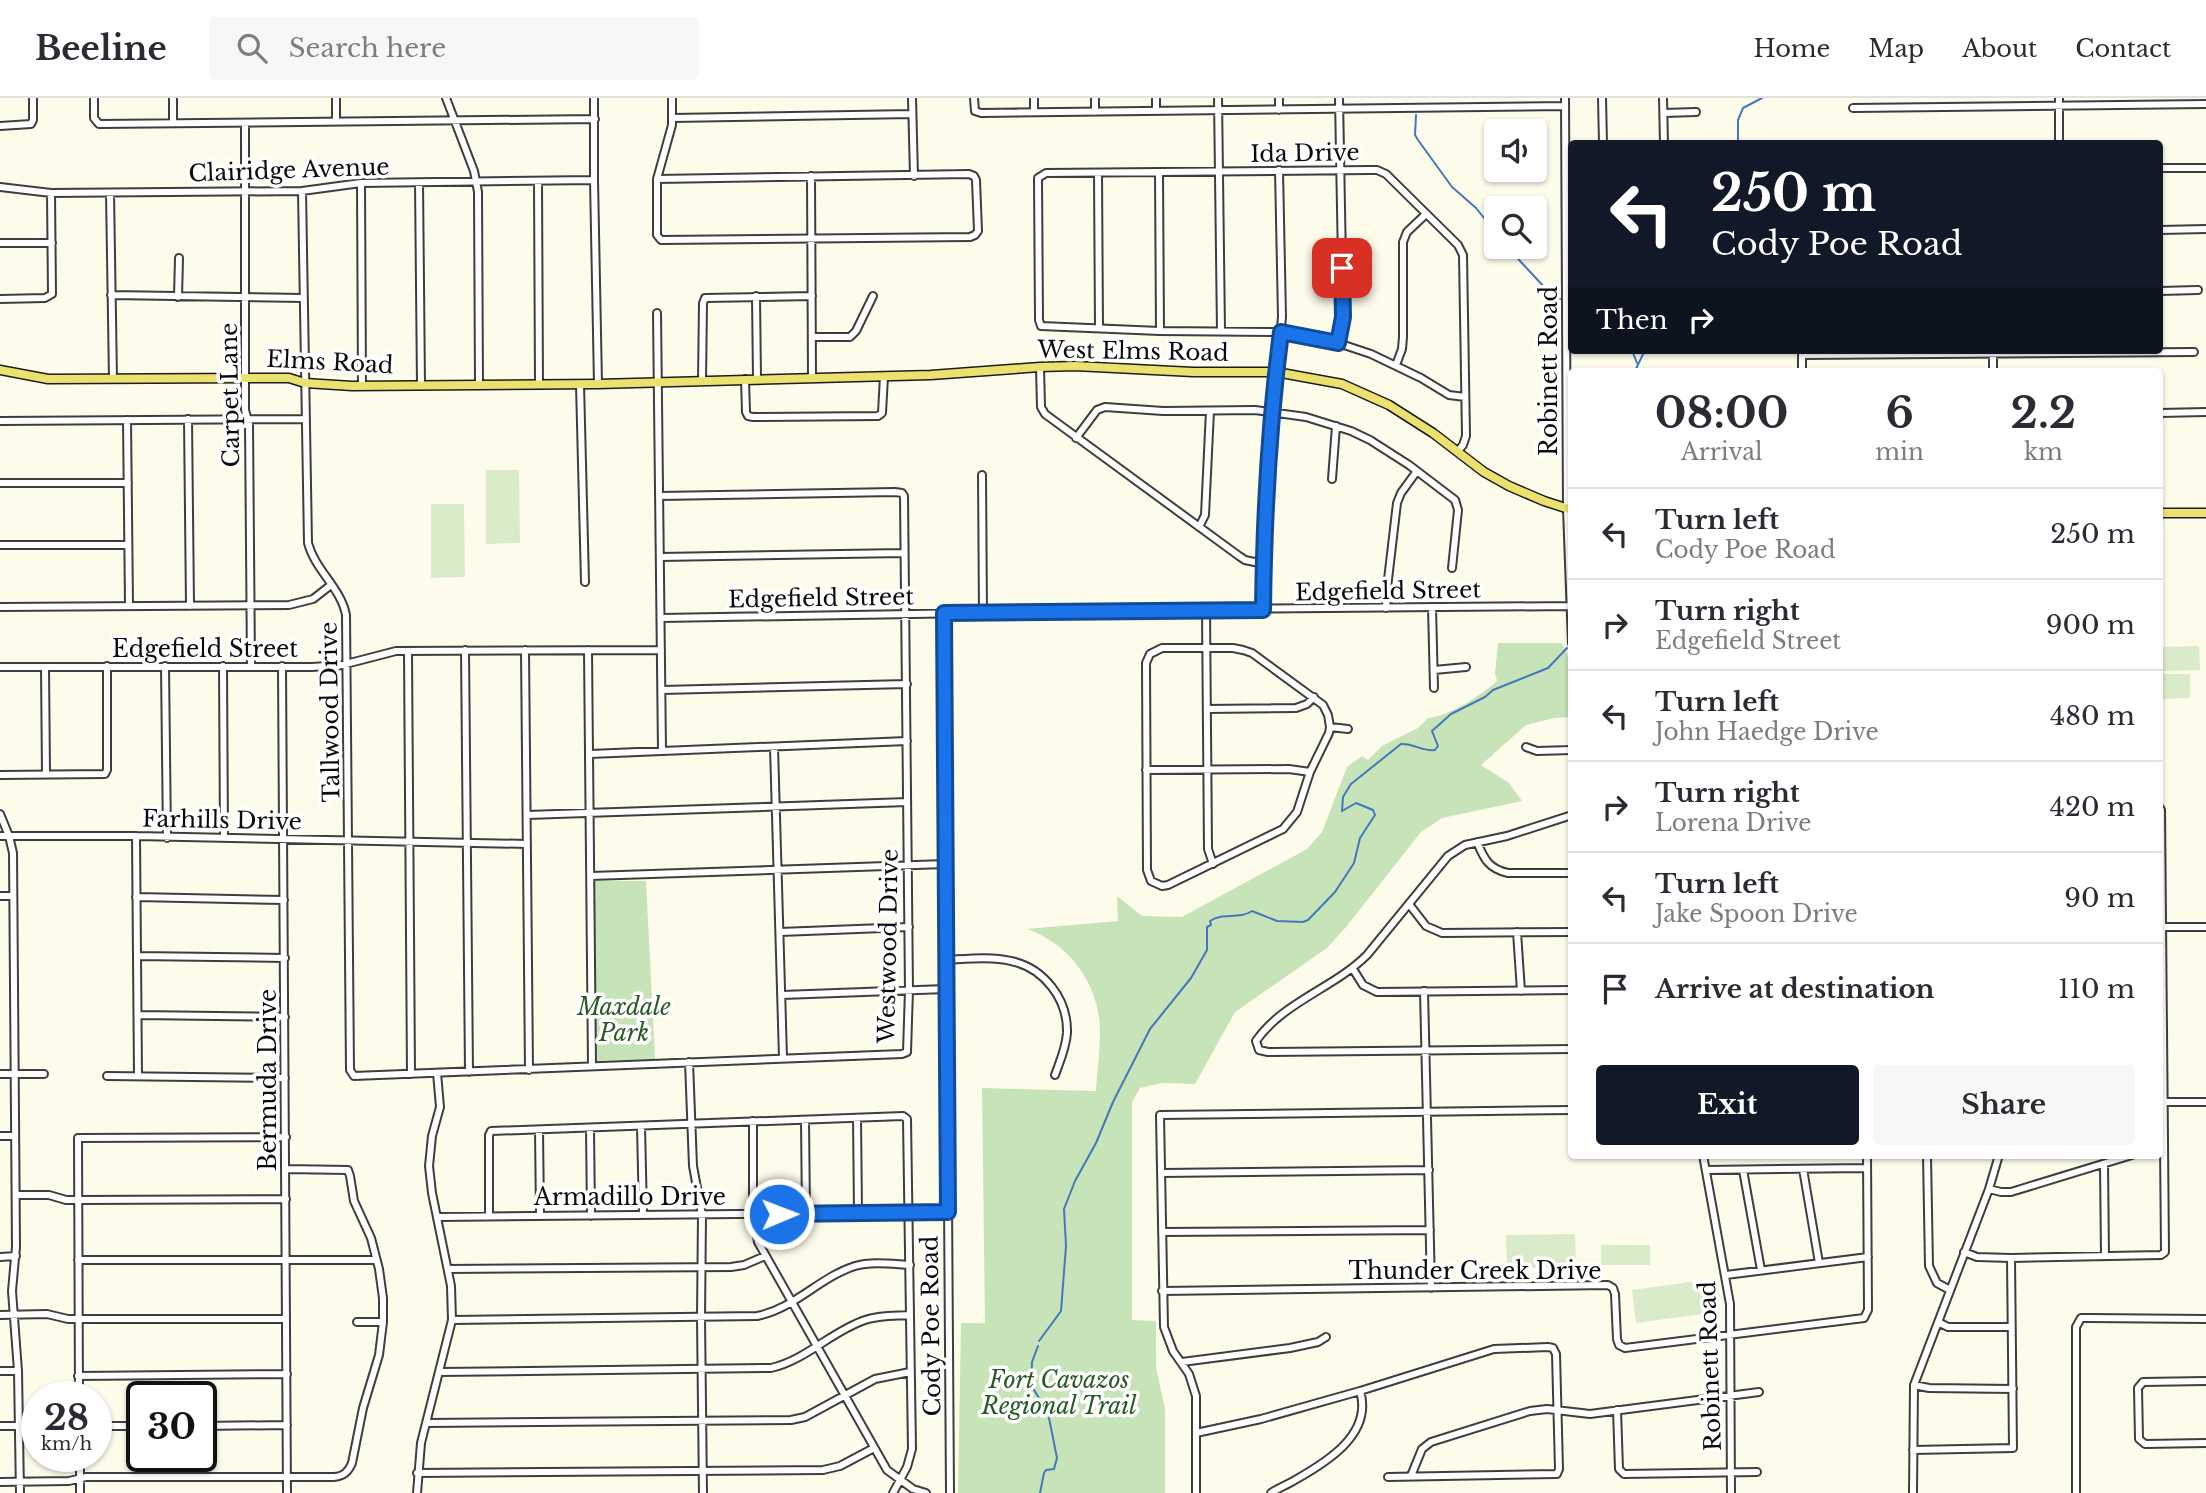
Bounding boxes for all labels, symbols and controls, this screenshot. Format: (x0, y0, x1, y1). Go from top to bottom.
search box (209, 17, 699, 80)
text: Beeline (35, 28, 167, 69)
icon: search (233, 29, 271, 67)
text: Search here (289, 32, 446, 64)
text: Home (1754, 34, 1830, 63)
text: Map (1868, 34, 1924, 63)
text: About (1962, 34, 2037, 63)
text: Contact (2075, 34, 2171, 63)
map controls (1484, 119, 1547, 259)
button: sound (1484, 119, 1547, 182)
street label: Ida Drive (1250, 138, 1360, 168)
street label: Clairidge Avenue (188, 153, 390, 187)
text: 250 m (1711, 163, 1876, 224)
icon: left (1596, 168, 1687, 259)
button: search (1484, 196, 1547, 259)
text: Cody Poe Road (1711, 224, 1962, 264)
pin (1312, 238, 1372, 298)
icon: arrive (1323, 249, 1361, 287)
street label: Robinett Road (1535, 286, 1563, 456)
icon: right (1682, 301, 1720, 339)
text: Then (1596, 304, 1668, 336)
street label: Carpet Lane (215, 322, 245, 468)
street label: West Elms Road (1036, 335, 1229, 367)
street label: Elms Road (266, 345, 394, 379)
text: 08:00 (1655, 387, 1789, 439)
text: 6 (1885, 387, 1914, 439)
text: 2.2 (2011, 387, 2076, 439)
text: Arrival (1681, 438, 1762, 466)
text: min (1875, 438, 1924, 466)
text: km (2024, 438, 2063, 466)
text: Turn left (1655, 504, 1779, 536)
icon: left (1596, 515, 1634, 553)
text: 250 m (2050, 518, 2135, 550)
text: Cody Poe Road (1655, 536, 1836, 564)
street label: Edgefield Street (1295, 575, 1482, 607)
street label: Edgefield Street (728, 582, 915, 614)
text: Turn right (1655, 595, 1800, 627)
icon: right (1596, 606, 1634, 644)
text: 900 m (2046, 609, 2135, 641)
street label: Tallwood Drive (314, 621, 346, 803)
text: Edgefield Street (1655, 627, 1841, 655)
street label: Edgefield Street (112, 635, 298, 663)
text: Turn left (1655, 686, 1779, 718)
icon: left (1596, 697, 1634, 735)
text: 480 m (2050, 700, 2135, 732)
text: John Haedge Drive (1655, 718, 1879, 746)
text: Turn right (1655, 777, 1800, 809)
icon: right (1596, 788, 1634, 826)
text: 420 m (2050, 791, 2135, 823)
street label: Farhills Drive (142, 805, 302, 835)
text: Lorena Drive (1655, 809, 1811, 837)
street label: Westwood Drive (872, 848, 904, 1045)
text: Turn left (1655, 868, 1779, 900)
icon: left (1596, 879, 1634, 917)
text: 90 m (2064, 882, 2135, 914)
text: Jake Spoon Drive (1655, 900, 1858, 928)
icon: arrive (1596, 970, 1634, 1008)
text: Arrive at destination (1655, 973, 1935, 1005)
text: 110 m (2058, 973, 2135, 1005)
street label: Bermuda Drive (254, 989, 282, 1171)
park label: Maxdale Park (576, 993, 671, 1047)
button: Exit (1596, 1065, 1859, 1145)
button: Share (1873, 1065, 2135, 1145)
position arrow (742, 1177, 816, 1251)
street label: Armadillo Drive (533, 1183, 726, 1211)
street label: Cody Poe Road (915, 1235, 947, 1417)
street label: Thunder Creek Drive (1349, 1257, 1601, 1285)
street label: Robinett Road (1693, 1281, 1727, 1451)
park label: Fort Cavazos Regional Trail (981, 1366, 1137, 1420)
speed limit sign: 30 (126, 1381, 217, 1472)
text: 28 (44, 1396, 89, 1439)
text: km/h (41, 1433, 92, 1455)

